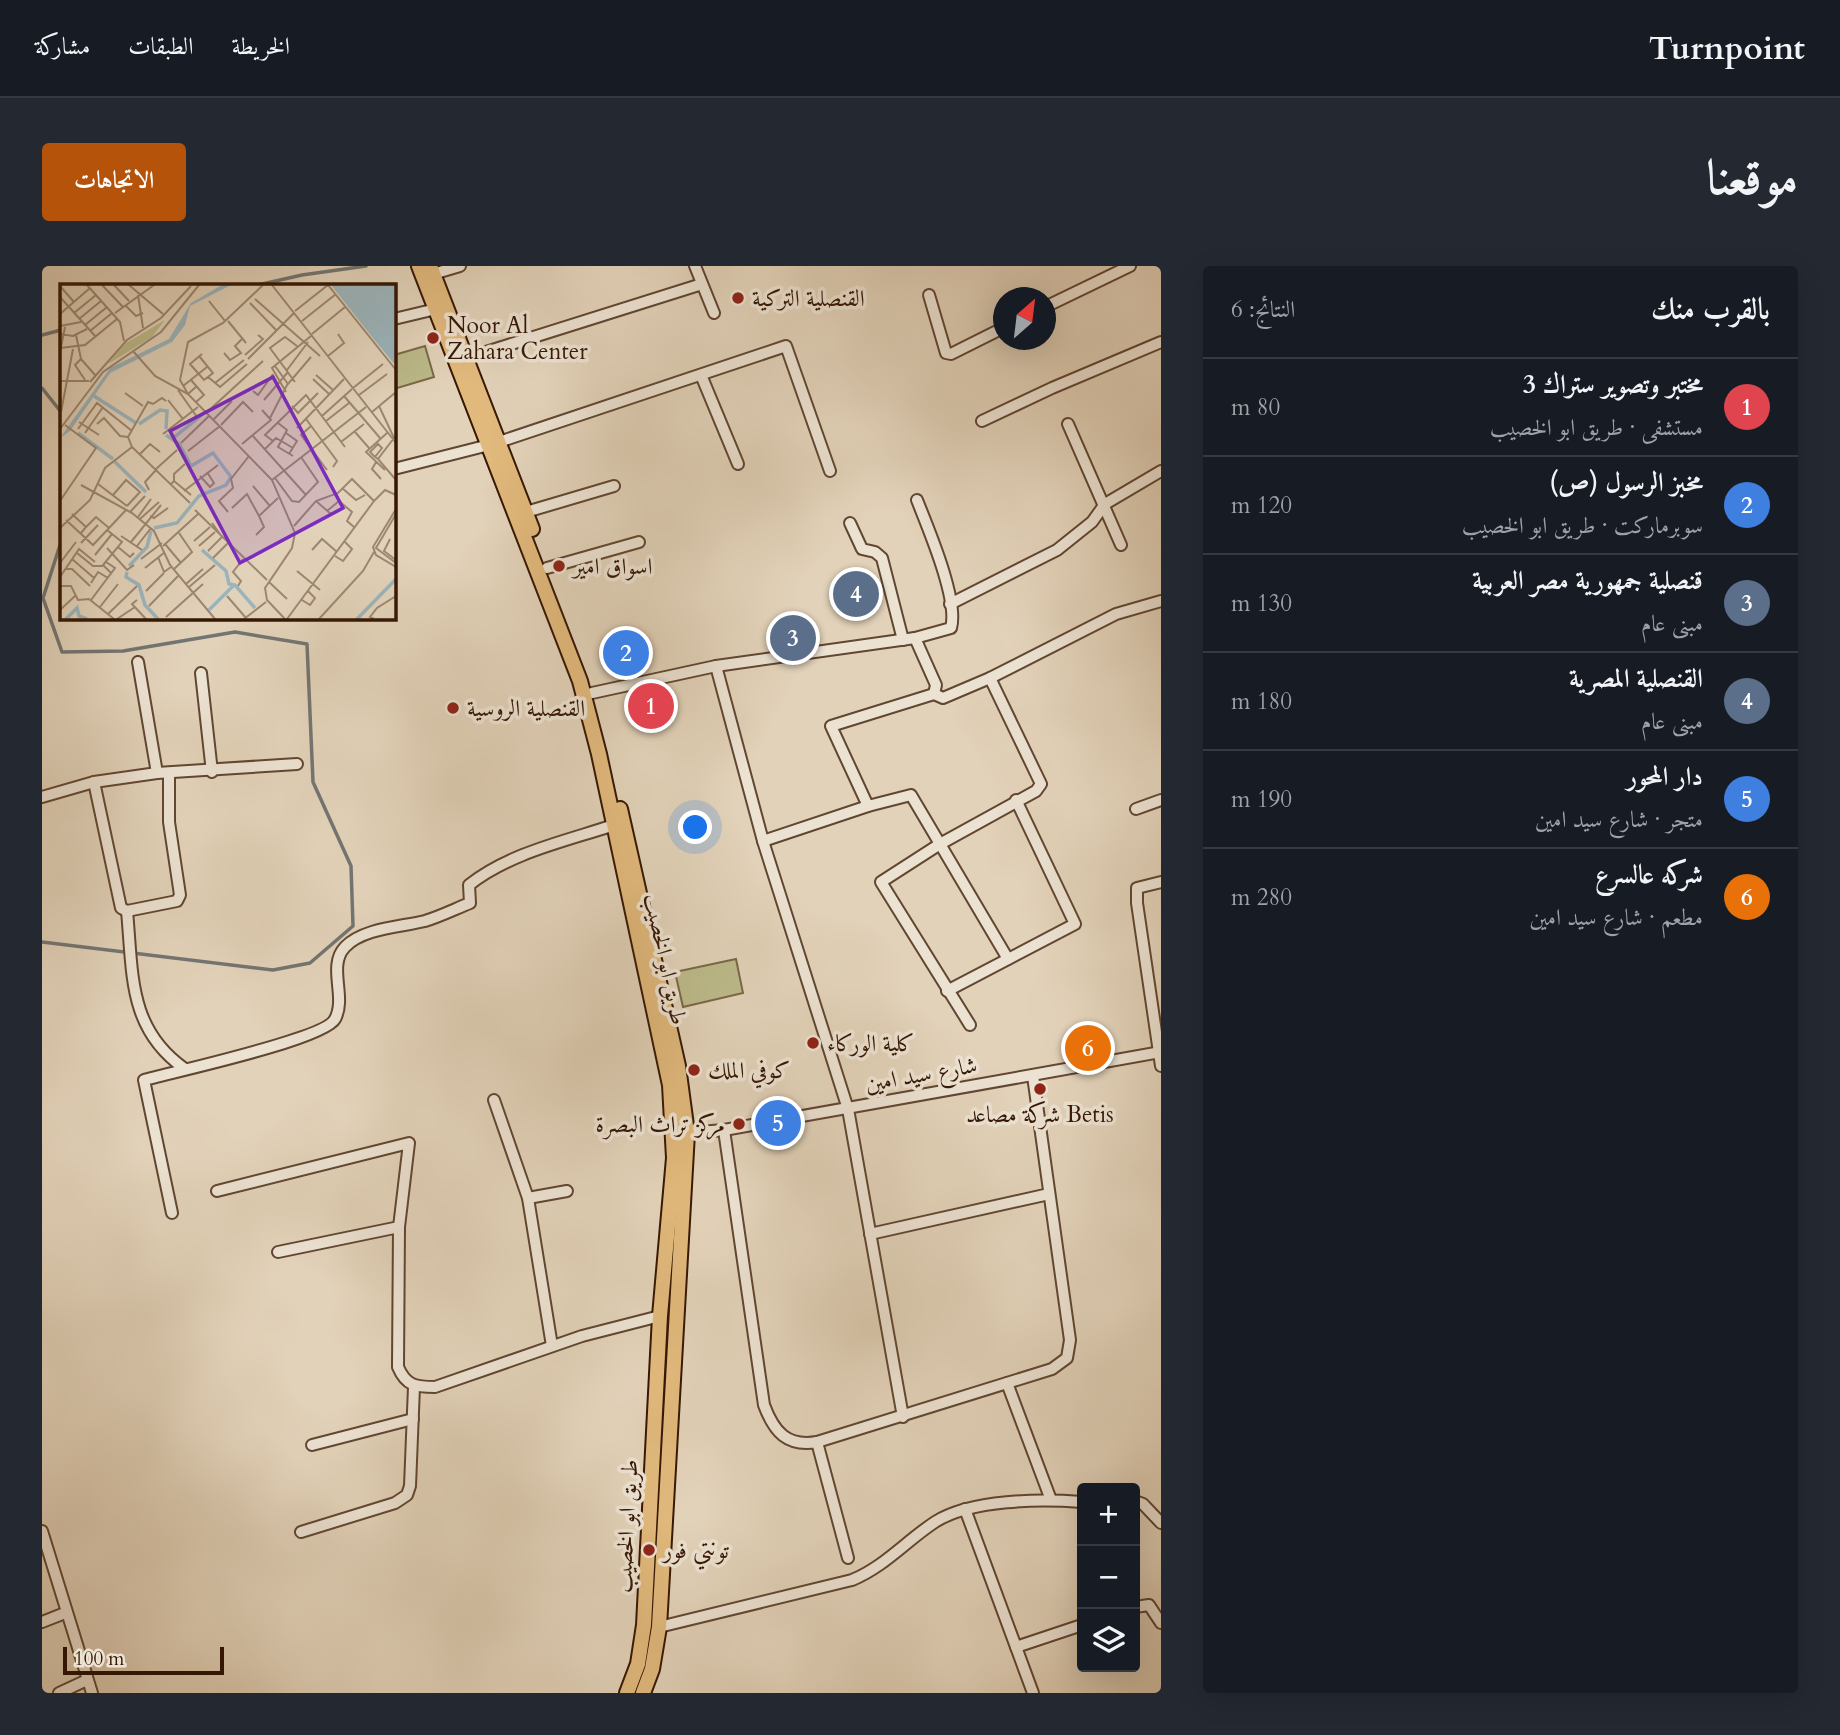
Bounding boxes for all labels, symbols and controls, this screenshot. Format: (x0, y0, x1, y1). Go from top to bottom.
text: Turnpoint (1649, 26, 1805, 71)
text: مشاركة (35, 30, 90, 63)
text: الطبقات (128, 30, 194, 63)
text: الخريطة (232, 30, 290, 63)
button: الاتجاهات (42, 143, 186, 221)
text: موقعنا (1706, 145, 1798, 212)
place label: القنصلية التركية (752, 283, 865, 314)
inset map (60, 284, 396, 620)
north arrow (993, 287, 1056, 350)
text: بالقرب منك (1651, 289, 1770, 330)
marker: القنصلية التركية (730, 290, 746, 306)
text: النتائج: 6 (1231, 294, 1295, 325)
place label: Noor Al Zahara Center (447, 310, 588, 367)
marker: Noor Al Zahara Center (425, 330, 441, 346)
text: مختبر وتصوير ستراك 3 (1523, 367, 1703, 402)
text: 80 m (1231, 392, 1280, 423)
text: 1 (1741, 392, 1753, 423)
text: مستشفى · طريق ابو الخصيب (1490, 412, 1703, 443)
text: مخبز الرسول (ص) (1549, 465, 1703, 500)
text: 120 m (1231, 490, 1292, 521)
text: 2 (1741, 490, 1753, 521)
text: سوبرماركت · طريق ابو الخصيب (1462, 510, 1703, 541)
place label: اسواق امير (571, 551, 653, 582)
marker: اسواق امير (551, 558, 567, 574)
text: قنصلية جمهورية مصر العربية (1472, 563, 1703, 598)
pin: 4 (833, 568, 879, 620)
text: 130 m (1231, 588, 1292, 619)
text: 3 (1741, 588, 1753, 619)
text: مبنى عام (1641, 608, 1703, 639)
pin: 3 (770, 612, 816, 664)
pin: 2 (603, 627, 649, 679)
text: القنصلية المصرية (1569, 661, 1703, 696)
pin: 1 (628, 680, 674, 732)
text: 180 m (1231, 686, 1292, 717)
text: 4 (1741, 686, 1753, 717)
place label: القنصلية الروسية (467, 693, 585, 724)
marker: القنصلية الروسية (445, 700, 461, 716)
text: مبنى عام (1641, 706, 1703, 737)
text: دار المحور (1627, 759, 1703, 794)
text: 190 m (1231, 784, 1292, 815)
text: 5 (1741, 784, 1753, 815)
text: متجر · شارع سيد امين (1535, 804, 1703, 835)
your location (678, 810, 712, 844)
text: شركه عالسرع (1595, 857, 1703, 892)
text: 280 m (1231, 882, 1292, 913)
text: 6 (1741, 882, 1753, 913)
street label: طريق ابو الخصيب (636, 890, 695, 1028)
text: مطعم · شارع سيد امين (1530, 902, 1703, 933)
pin: 6 (1065, 1022, 1111, 1074)
place label: كلية الوركاء (827, 1028, 915, 1059)
marker: كلية الوركاء (805, 1035, 821, 1051)
street label: شارع سيد امين (863, 1049, 980, 1104)
place label: كوفي الملك (708, 1055, 790, 1089)
marker: كوفي الملك (686, 1062, 702, 1078)
marker: شركة مصاعد Betis (1032, 1081, 1048, 1097)
pin: 5 (755, 1097, 801, 1149)
place label: شركة مصاعد Betis (966, 1099, 1114, 1130)
place label: مركز تراث البصرة (596, 1109, 725, 1140)
marker: مركز تراث البصرة (731, 1116, 747, 1132)
street label: طريق ابو الخصيب (608, 1458, 645, 1594)
map controls (1077, 1483, 1140, 1672)
button: + (1077, 1483, 1140, 1546)
place label: تونتي فور (661, 1535, 729, 1570)
marker: تونتي فور (641, 1542, 657, 1558)
button: − (1077, 1546, 1140, 1609)
button: layers (1077, 1609, 1140, 1672)
scale bar (63, 1644, 224, 1676)
text: 100 m (74, 1646, 124, 1672)

